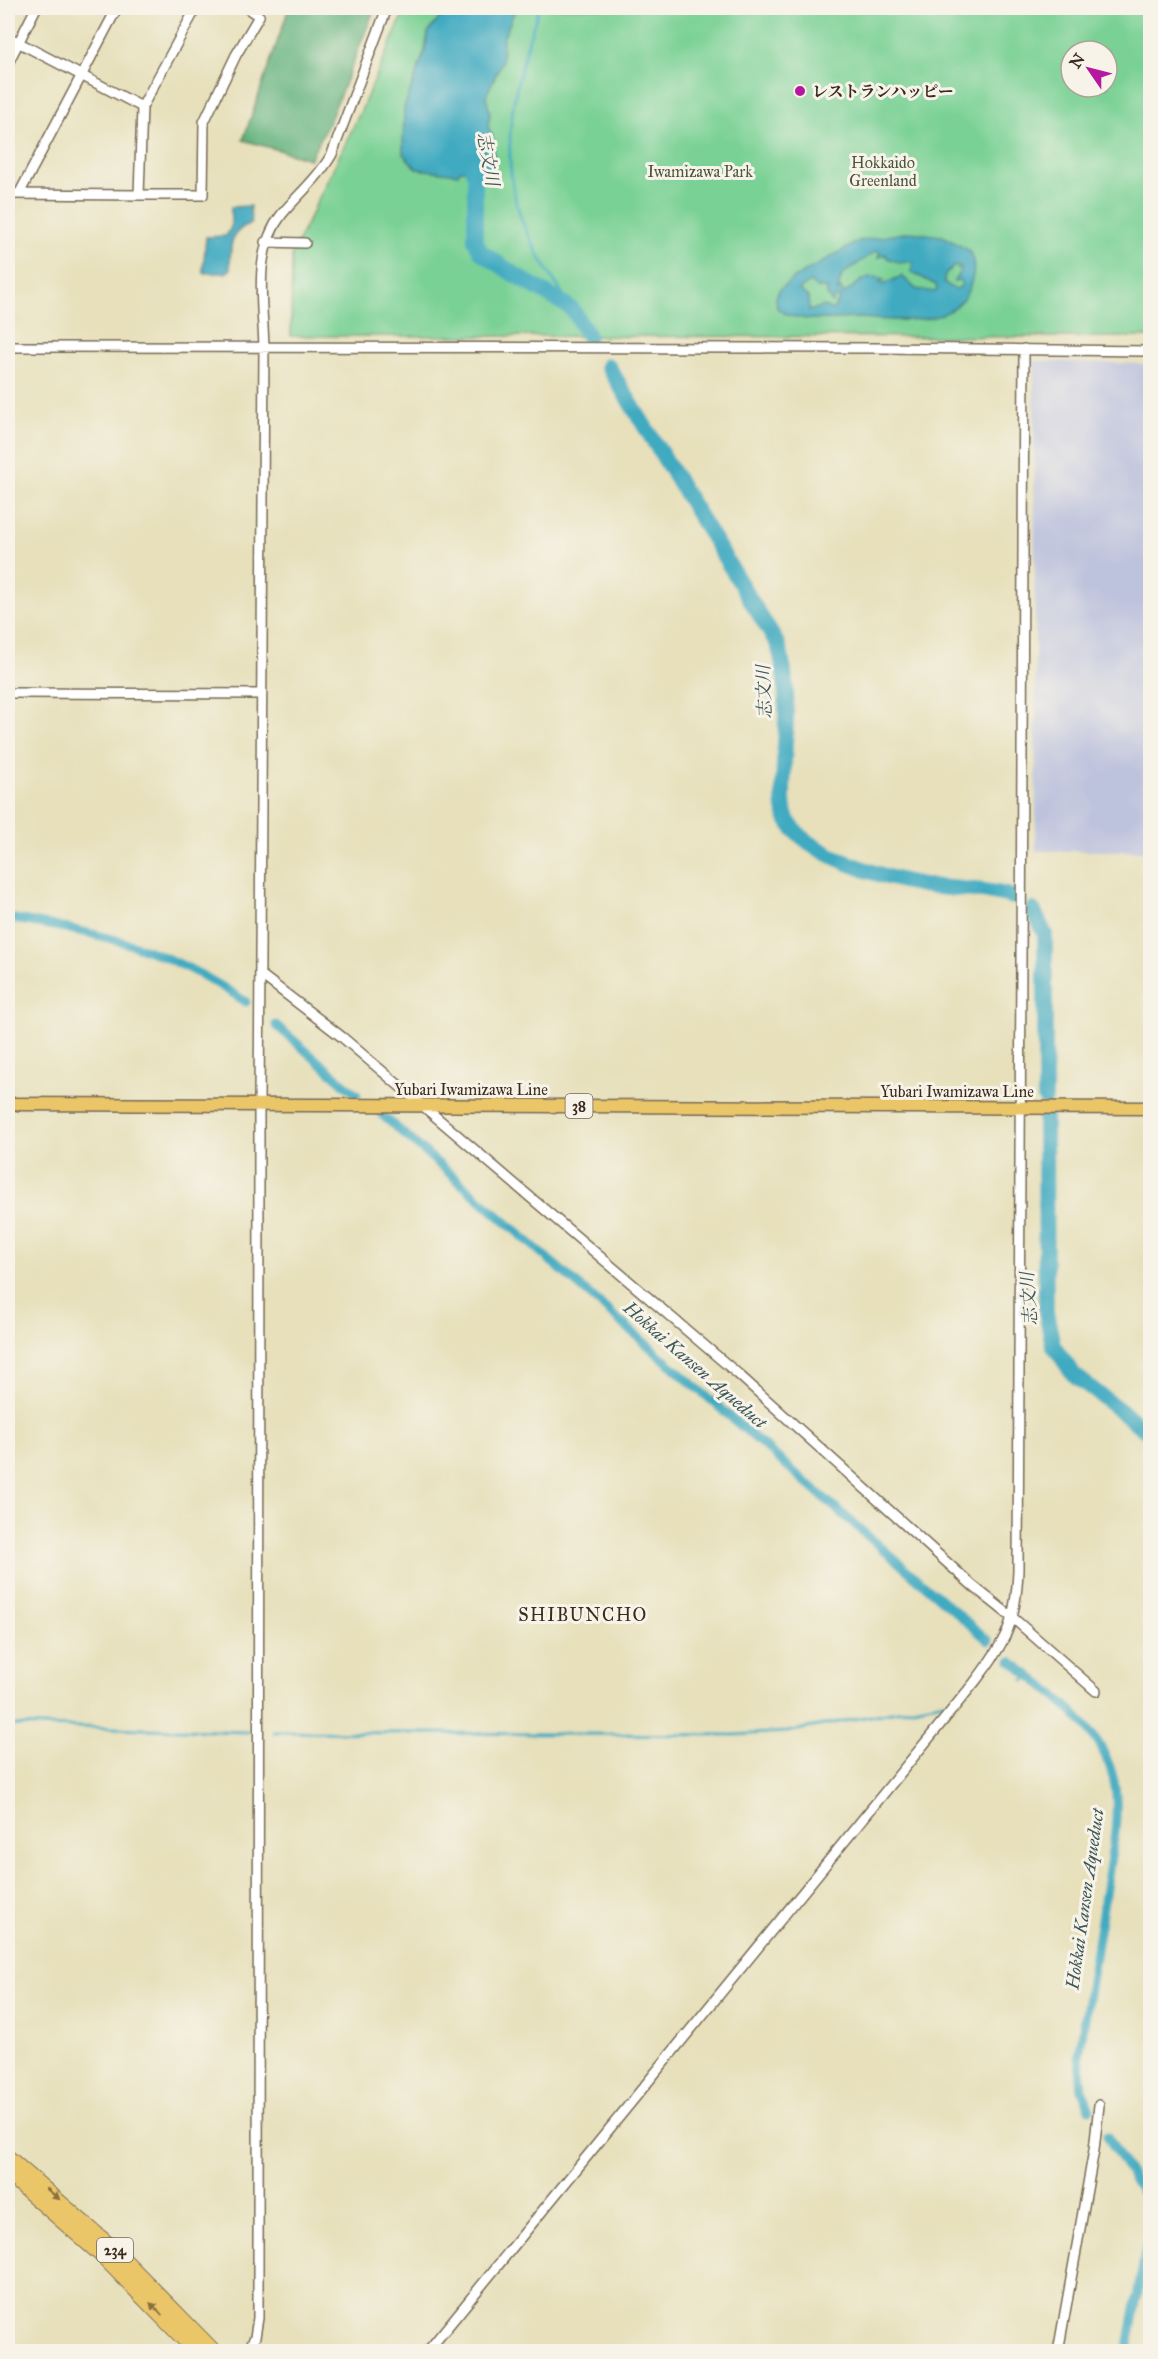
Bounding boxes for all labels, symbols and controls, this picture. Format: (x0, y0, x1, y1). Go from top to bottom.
north arrow (1059, 39, 1119, 99)
text: N (1065, 49, 1089, 72)
place label: レストランハッピー (812, 82, 954, 101)
marker: レストランハッピー (793, 84, 807, 98)
water label: 志文川 (472, 131, 504, 189)
park label: Hokkaido Greenland (849, 153, 917, 190)
park label: Iwamizawa Park (647, 162, 753, 181)
water label: 志文川 (752, 663, 776, 719)
street label: Yubari Iwamizawa Line (394, 1080, 548, 1099)
street label: Yubari Iwamizawa Line (880, 1082, 1034, 1101)
road number: 38 (566, 1094, 592, 1118)
water label: 志文川 (1016, 1269, 1042, 1327)
water label: Hokkai Kansen Aqueduct (618, 1296, 772, 1434)
district label: SHIBUNCHO (518, 1604, 648, 1626)
water label: Hokkai Kansen Aqueduct (1061, 1806, 1109, 1992)
one-way arrow (45, 2187, 60, 2200)
road number: 234 (97, 2238, 133, 2262)
one-way arrow (150, 2302, 164, 2316)

